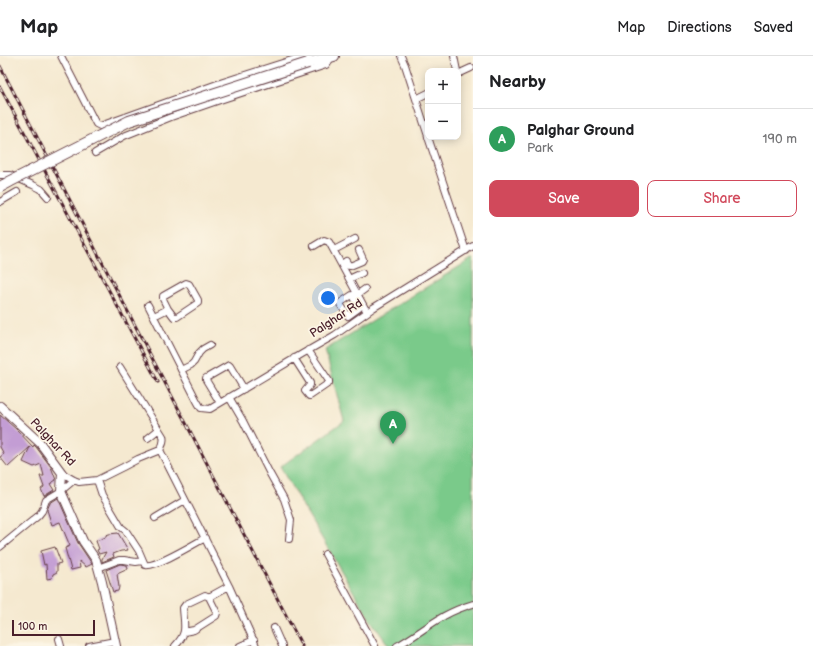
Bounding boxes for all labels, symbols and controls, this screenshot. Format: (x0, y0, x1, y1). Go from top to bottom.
text: Map (20, 16, 58, 39)
text: Map (617, 19, 645, 36)
text: Directions (667, 19, 732, 36)
text: Saved (754, 19, 793, 36)
map controls (425, 68, 461, 140)
button: + (425, 68, 461, 104)
text: Nearby (489, 72, 546, 92)
button: − (425, 104, 461, 140)
text: Palghar Ground (527, 121, 634, 140)
text: A (498, 131, 506, 147)
text: 190 m (763, 131, 797, 147)
text: Park (527, 140, 553, 156)
button: Save (489, 180, 639, 217)
button: Share (647, 180, 797, 217)
your location (318, 288, 338, 308)
street label: Palghar Rd (307, 296, 366, 341)
pin: A (380, 411, 406, 444)
street label: Palghar Rd (27, 415, 79, 469)
scale bar (12, 618, 95, 637)
text: 100 m (18, 620, 47, 633)

